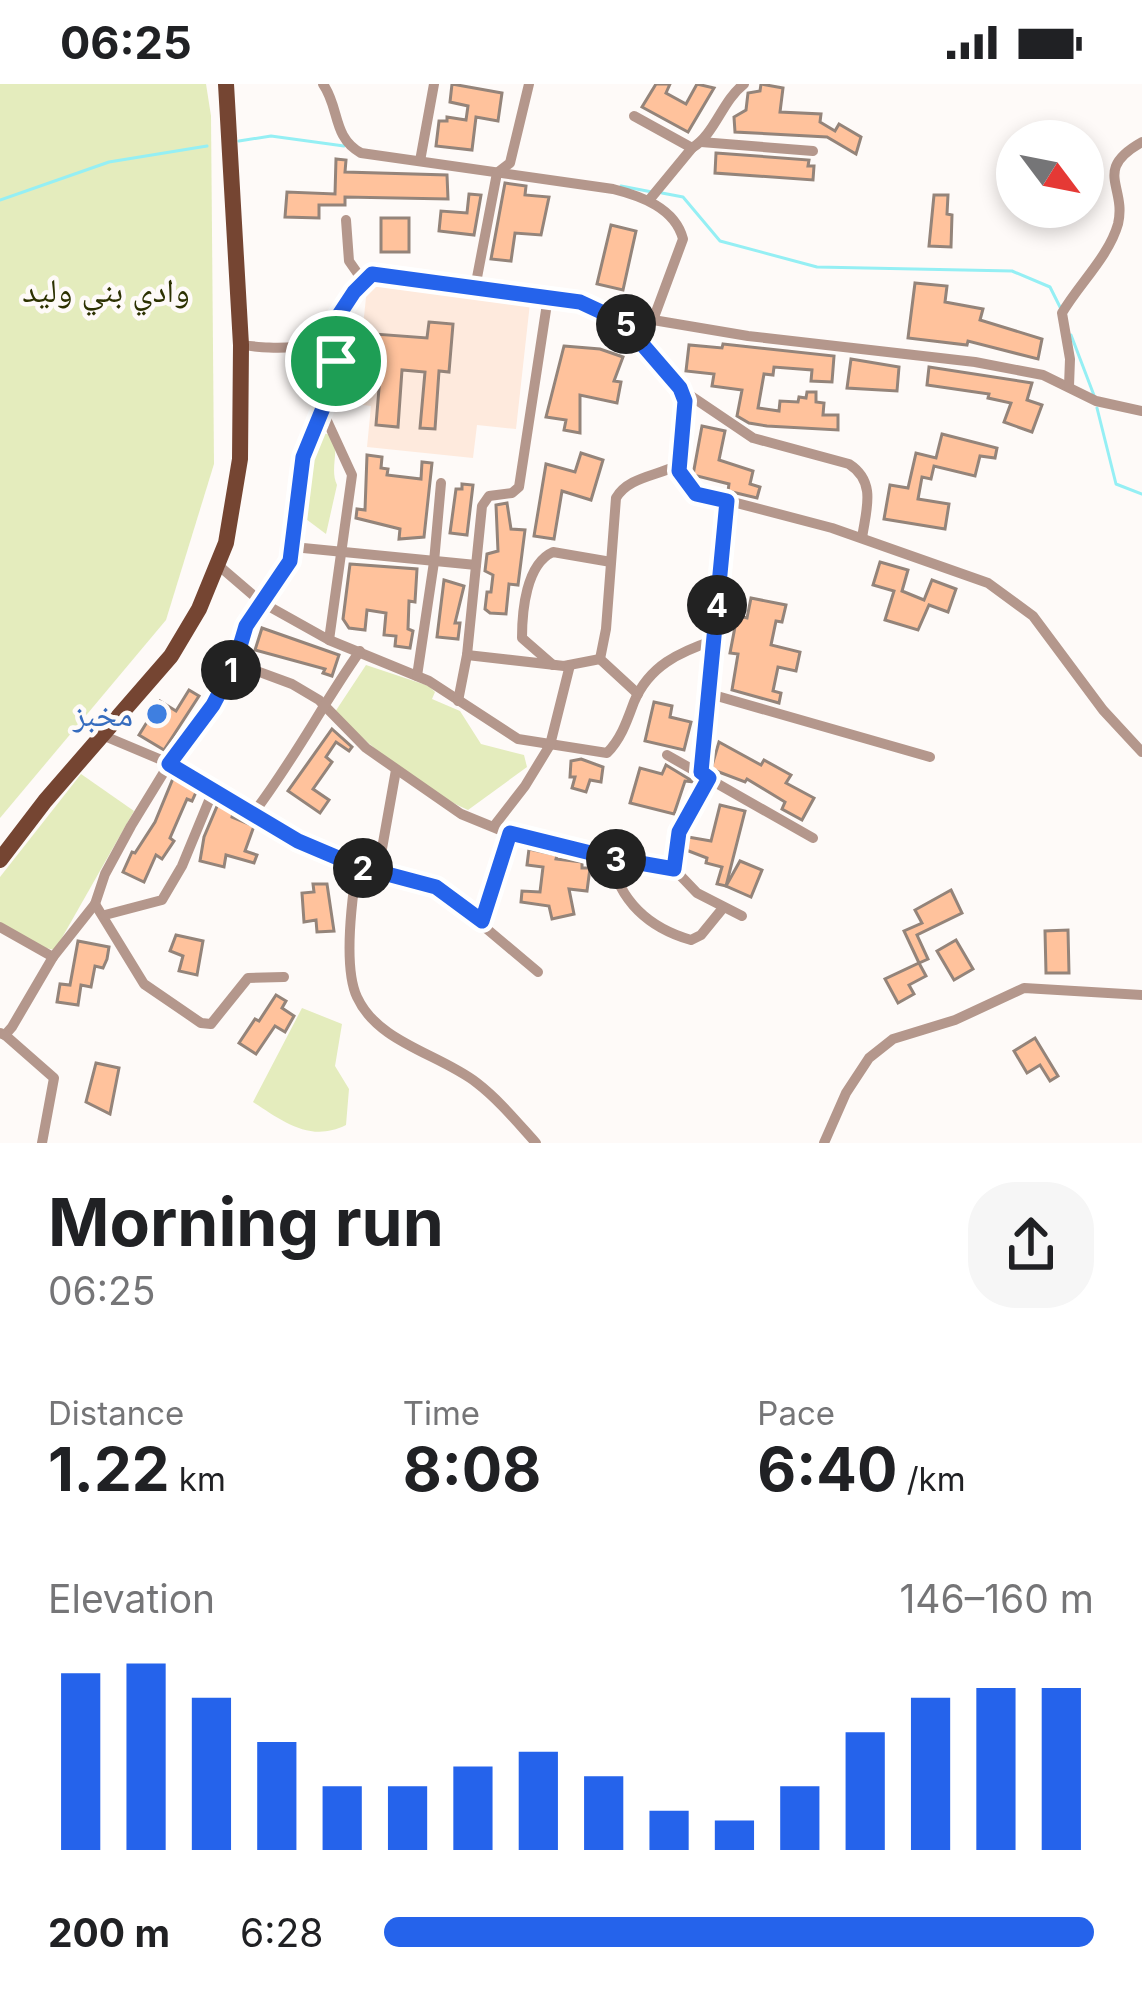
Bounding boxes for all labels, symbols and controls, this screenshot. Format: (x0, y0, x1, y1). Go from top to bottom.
text: 06:25 (60, 15, 192, 70)
north arrow (996, 120, 1104, 228)
map controls (996, 120, 1104, 228)
park label: وادي بني وليد (22, 270, 190, 316)
pin: 5 (596, 294, 656, 354)
text: 5 (615, 304, 637, 344)
pin (285, 310, 387, 412)
icon: arrive (303, 328, 369, 394)
pin: 4 (687, 575, 747, 635)
text: 4 (706, 585, 728, 625)
pin: 1 (201, 640, 261, 700)
text: 1 (224, 650, 238, 690)
place label: مخبز (72, 694, 133, 734)
marker: مخبز (144, 701, 170, 727)
pin: 3 (586, 829, 646, 889)
pin: 2 (333, 838, 393, 898)
text: 3 (605, 839, 627, 879)
text: 2 (353, 848, 373, 888)
text: Morning run (48, 1182, 444, 1262)
button: share (968, 1182, 1094, 1308)
text: 06:25 (48, 1267, 156, 1314)
text: Distance (48, 1393, 184, 1433)
text: Time (403, 1393, 480, 1433)
text: Pace (757, 1393, 835, 1433)
text: 1.22 (48, 1433, 170, 1505)
text: 8:08 (403, 1433, 541, 1505)
text: 6:40 (757, 1433, 897, 1505)
text: km (170, 1459, 226, 1499)
text: /km (897, 1459, 966, 1499)
text: Elevation (48, 1575, 215, 1622)
text: 146–160 m (899, 1575, 1094, 1622)
text: 200 m (48, 1909, 170, 1956)
text: 6:28 (240, 1909, 323, 1956)

